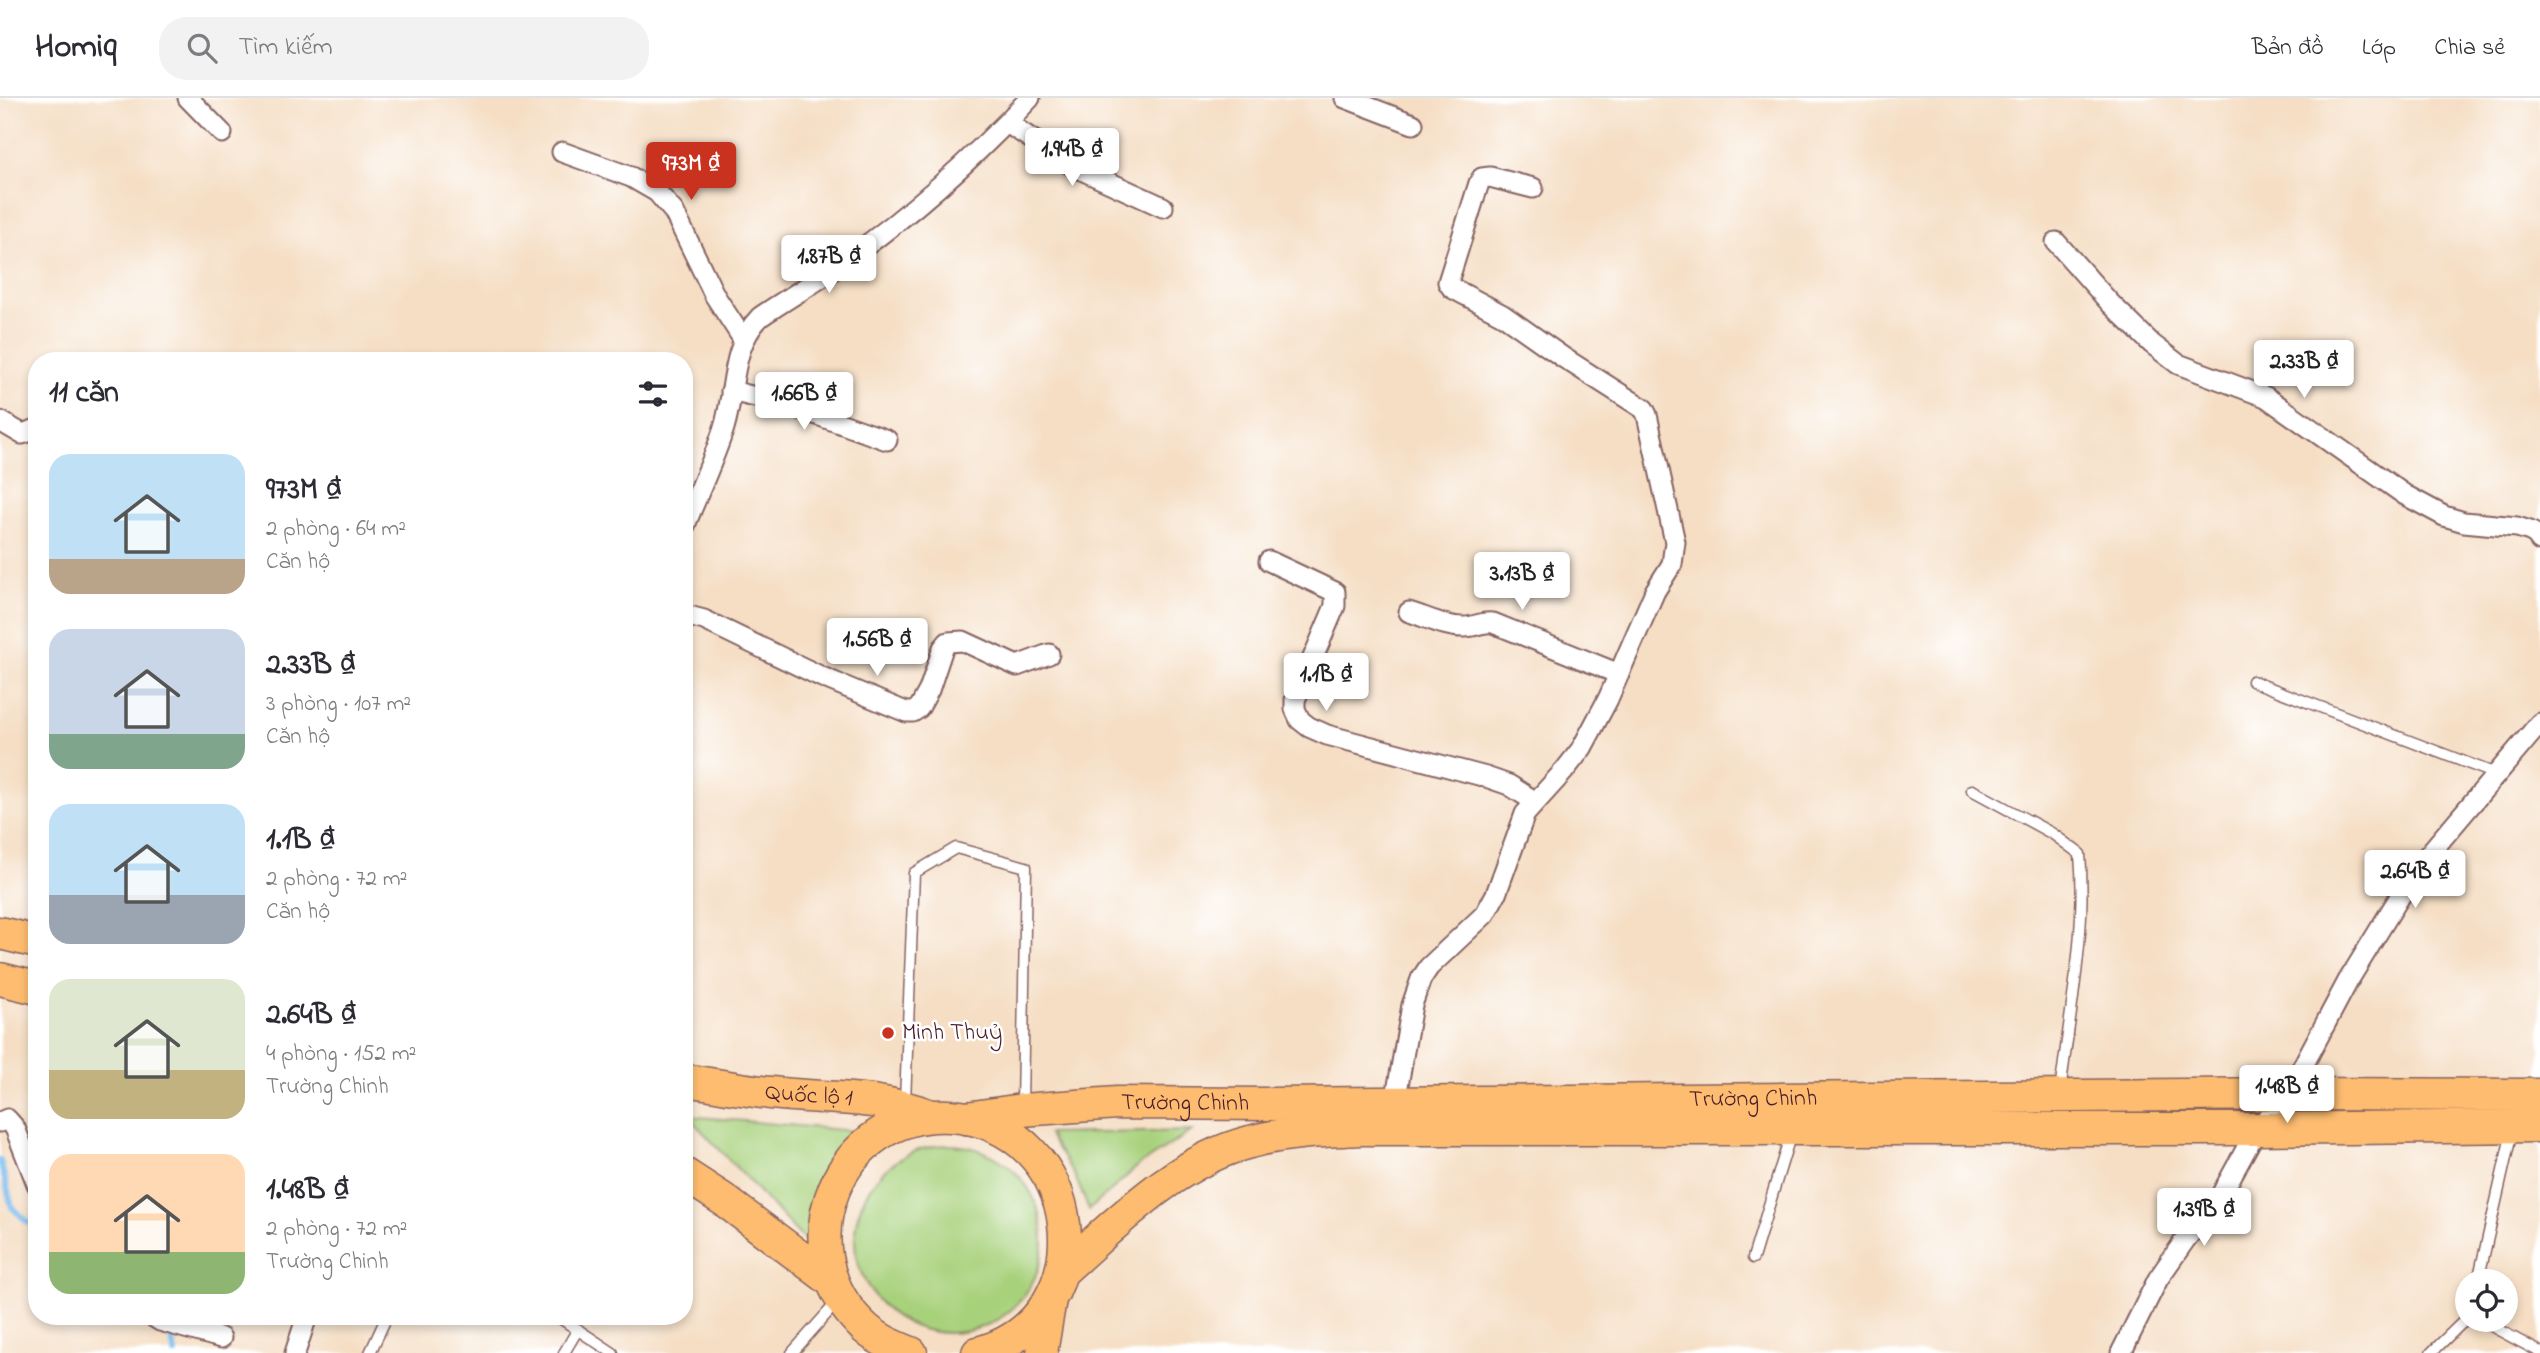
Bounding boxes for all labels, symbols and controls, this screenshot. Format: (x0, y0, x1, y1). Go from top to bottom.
search box (159, 17, 649, 80)
text: Homiq (35, 24, 117, 72)
icon: search (183, 29, 221, 67)
text: Tìm kiếm (239, 29, 333, 67)
text: Bản đồ (2252, 31, 2324, 66)
text: Lớp (2362, 31, 2396, 66)
text: Chia sẻ (2434, 31, 2505, 66)
pin: 1.94B ₫ (1007, 129, 1137, 188)
text: 1.94B ₫ (1041, 134, 1103, 167)
pin: 973M ₫ (634, 142, 748, 202)
text: 973M ₫ (662, 148, 720, 181)
pin: 1.87B ₫ (764, 236, 894, 295)
text: 1.87B ₫ (797, 241, 861, 274)
pin: 2.33B ₫ (2239, 341, 2369, 400)
text: 2.33B ₫ (2270, 346, 2338, 379)
text: 11 căn (49, 372, 119, 416)
pin: 1.66B ₫ (739, 372, 869, 432)
icon: filters (634, 375, 672, 413)
text: 1.66B ₫ (771, 378, 837, 411)
text: 973M ₫ (266, 469, 341, 513)
icon: home (105, 482, 189, 566)
text: 2 phòng · 64 m² (266, 513, 406, 546)
text: Căn hộ (266, 546, 329, 579)
pin: 3.13B ₫ (1457, 552, 1587, 612)
text: 3.13B ₫ (1490, 558, 1554, 591)
pin: 1.56B ₫ (812, 618, 942, 678)
text: 1.56B ₫ (843, 624, 911, 657)
text: 2.33B ₫ (266, 644, 355, 688)
pin: 1.1B ₫ (1269, 654, 1383, 713)
icon: home (105, 657, 189, 741)
text: 1.1B ₫ (1300, 659, 1352, 692)
text: 3 phòng · 107 m² (266, 688, 411, 721)
text: Căn hộ (266, 721, 329, 754)
text: 1.1B ₫ (266, 819, 335, 863)
icon: home (105, 832, 189, 916)
pin: 2.64B ₫ (2350, 850, 2480, 910)
text: 2.64B ₫ (2380, 856, 2450, 889)
text: 2 phòng · 72 m² (266, 863, 407, 896)
text: Căn hộ (266, 896, 329, 929)
text: 2.64B ₫ (266, 994, 356, 1038)
icon: home (105, 1007, 189, 1091)
place label: Minh Thuỷ (902, 1016, 1002, 1052)
marker: Minh Thuỷ (880, 1025, 896, 1041)
text: 4 phòng · 152 m² (266, 1038, 416, 1071)
pin: 1.48B ₫ (2222, 1066, 2352, 1125)
text: Trường Chinh (266, 1071, 389, 1104)
text: 1.48B ₫ (2255, 1071, 2319, 1104)
street label: Quốc lộ 1 (763, 1075, 854, 1116)
street label: Trường Chinh (1689, 1081, 1817, 1117)
street label: Trường Chinh (1121, 1086, 1249, 1121)
text: 1.48B ₫ (266, 1169, 349, 1213)
icon: home (105, 1182, 189, 1266)
pin: 1.39B ₫ (2139, 1188, 2269, 1248)
text: 1.39B ₫ (2173, 1194, 2235, 1227)
text: 2 phòng · 72 m² (266, 1213, 407, 1246)
text: Trường Chinh (266, 1246, 389, 1279)
map controls (2455, 1269, 2518, 1332)
button: locate (2455, 1269, 2518, 1332)

